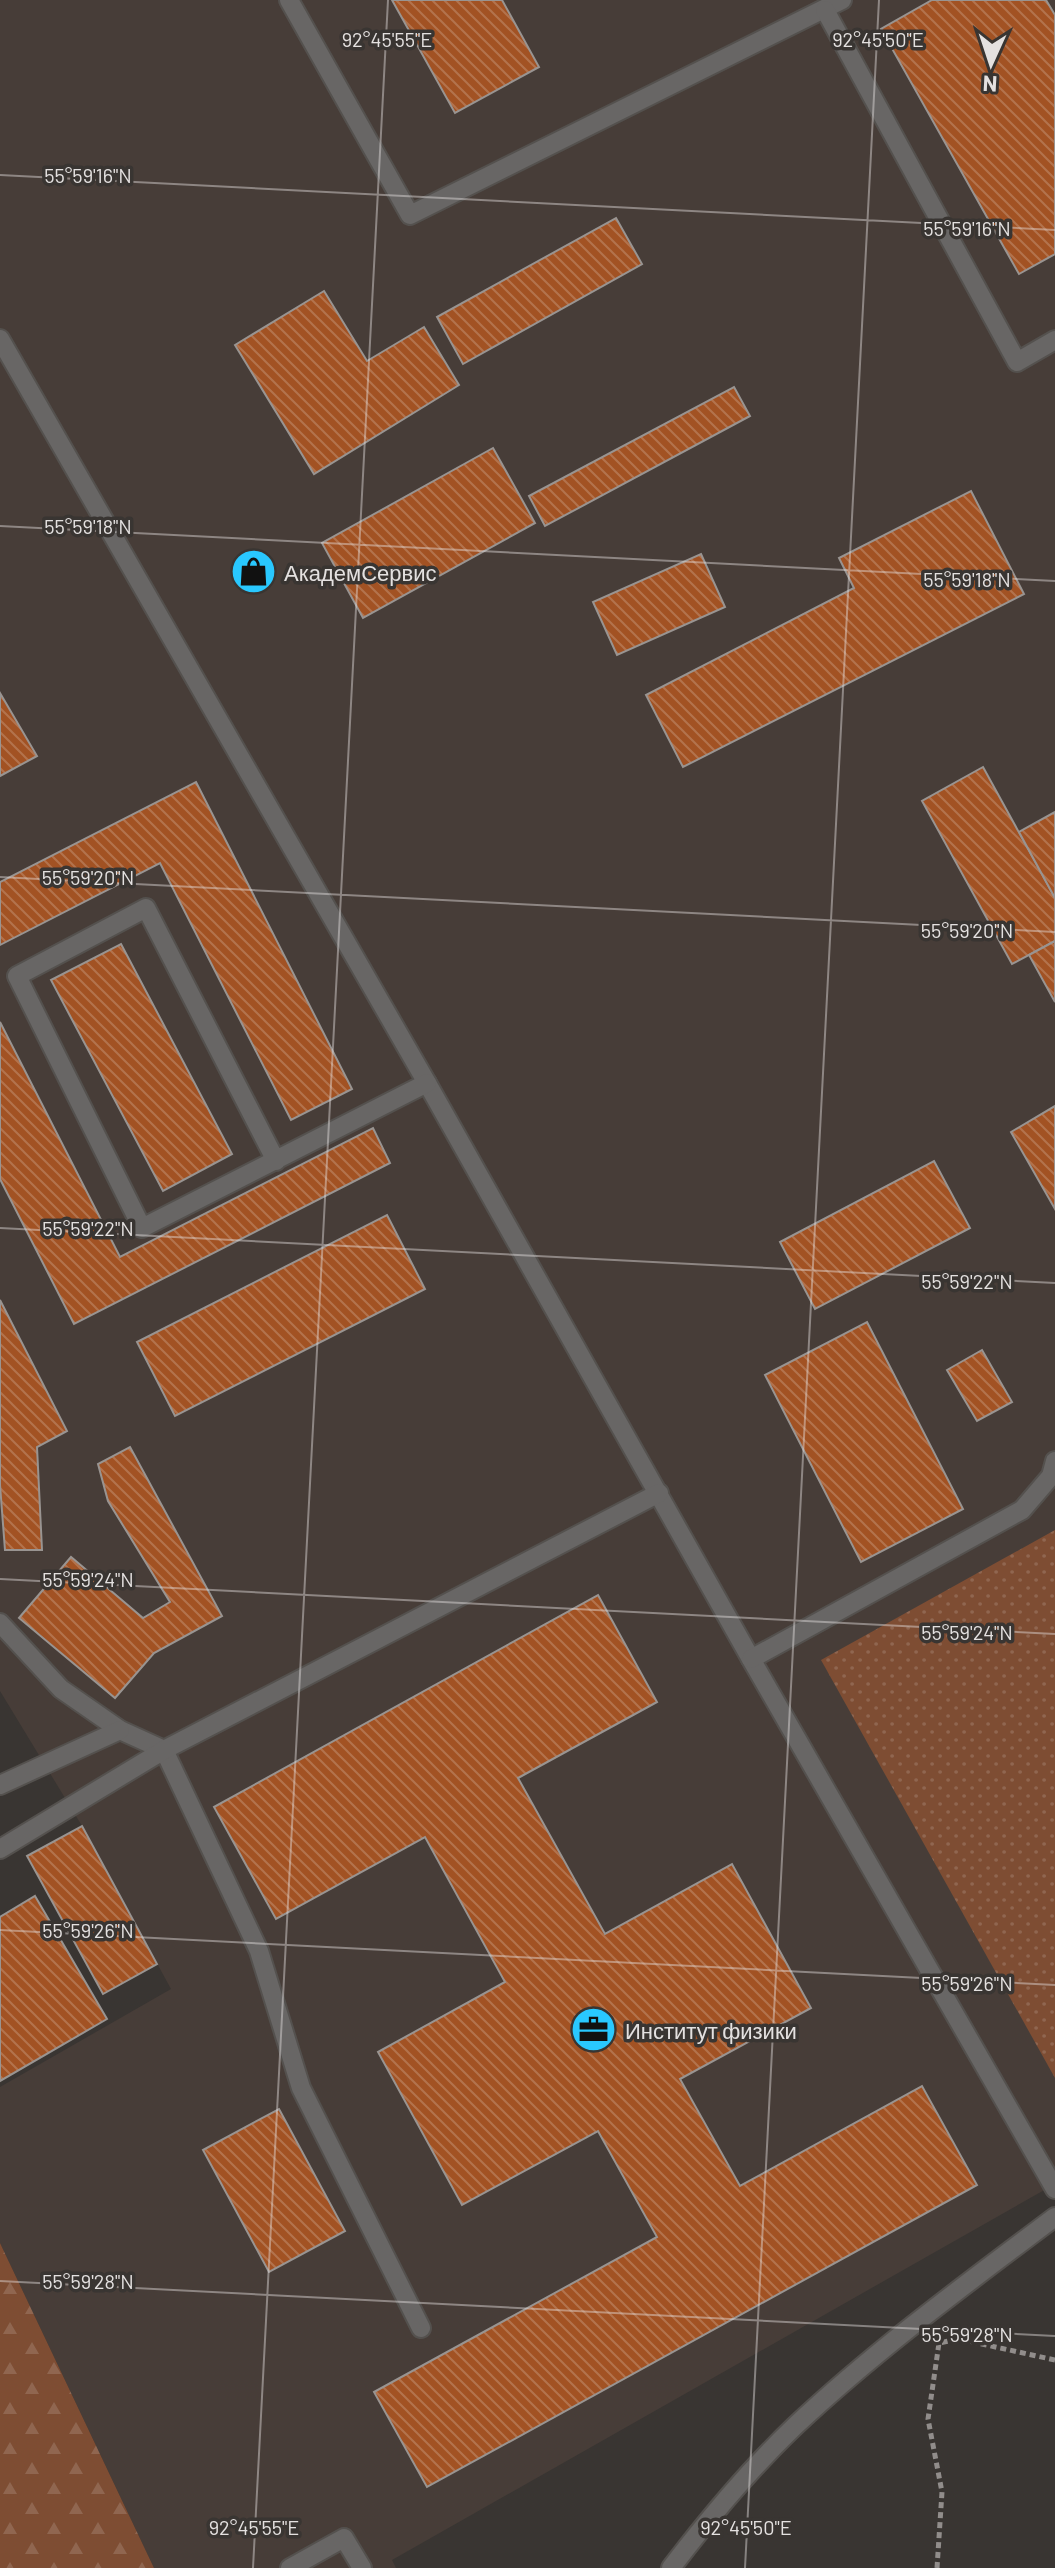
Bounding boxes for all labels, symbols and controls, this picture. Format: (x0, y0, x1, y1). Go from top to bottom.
north arrow (951, 24, 1031, 104)
text: 92°45'55"E (342, 27, 432, 51)
text: 92°45'50"E (832, 27, 924, 51)
text: N (982, 72, 998, 98)
text: 55°59'16"N (44, 163, 132, 187)
text: 55°59'16"N (923, 216, 1011, 240)
text: 55°59'18"N (44, 514, 132, 538)
shop icon: АкадемСервис (229, 548, 277, 596)
place label: АкадемСервис (284, 559, 437, 586)
text: 55°59'18"N (923, 567, 1011, 591)
text: 55°59'20"N (42, 865, 134, 889)
text: 55°59'20"N (921, 918, 1013, 942)
text: 55°59'22"N (42, 1216, 134, 1240)
text: 55°59'22"N (921, 1269, 1013, 1293)
text: 55°59'24"N (42, 1567, 134, 1591)
text: 55°59'24"N (921, 1620, 1013, 1644)
text: 55°59'26"N (42, 1918, 134, 1942)
text: 55°59'26"N (921, 1971, 1013, 1995)
office icon: Институт физики (570, 2006, 618, 2054)
place label: Институт физики (625, 2017, 797, 2044)
text: 55°59'28"N (42, 2269, 134, 2293)
text: 55°59'28"N (921, 2322, 1013, 2346)
text: 92°45'55"E (209, 2515, 299, 2539)
text: 92°45'50"E (700, 2515, 792, 2539)

